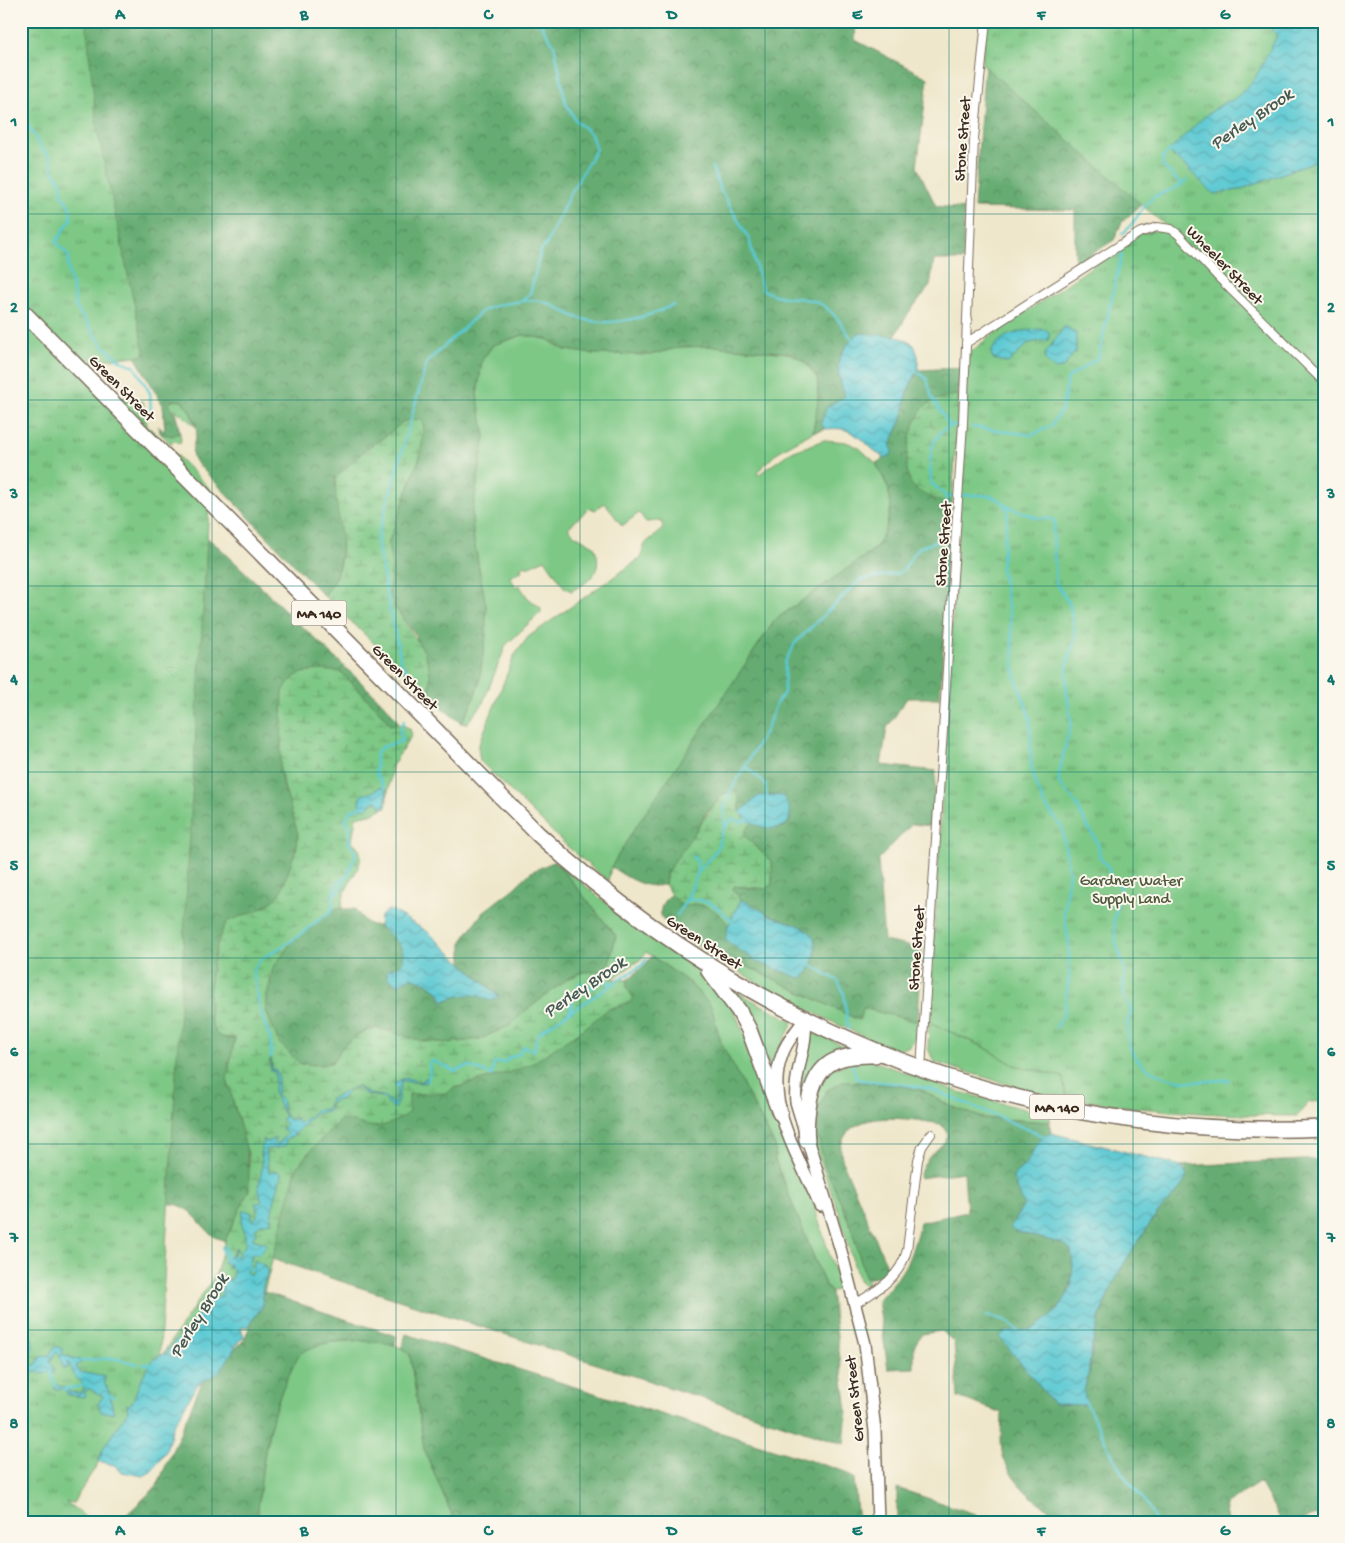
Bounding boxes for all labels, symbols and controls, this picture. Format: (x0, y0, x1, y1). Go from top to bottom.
text: A (114, 7, 126, 26)
text: B (299, 7, 309, 26)
text: C (483, 7, 494, 26)
text: D (665, 7, 678, 26)
text: E (852, 7, 863, 26)
text: F (1036, 7, 1047, 26)
text: G (1220, 7, 1231, 26)
water label: Perley Brook (1207, 84, 1299, 155)
street label: Stone Street (952, 95, 977, 182)
text: 1 (10, 114, 17, 133)
text: 1 (1327, 114, 1334, 133)
street label: Wheeler Street (1181, 223, 1267, 311)
text: 2 (10, 300, 18, 319)
text: 2 (1327, 300, 1335, 319)
street label: Green Street (83, 352, 159, 428)
text: 3 (9, 486, 18, 505)
text: 3 (1326, 486, 1335, 505)
street label: Stone Street (933, 500, 958, 587)
road number: MA 140 (292, 600, 346, 626)
street label: Green Street (366, 641, 442, 717)
text: 4 (9, 672, 18, 691)
text: 4 (1326, 672, 1335, 691)
text: 5 (10, 858, 19, 877)
text: 5 (1327, 858, 1336, 877)
park label: Gardner Water Supply Land (1080, 873, 1183, 910)
street label: Stone Street (906, 904, 931, 991)
street label: Green Street (662, 912, 746, 976)
water label: Perley Brook (540, 952, 632, 1023)
text: 6 (10, 1044, 19, 1063)
text: 6 (1327, 1044, 1336, 1063)
road number: MA 140 (1030, 1094, 1084, 1120)
text: 7 (9, 1230, 19, 1249)
text: 7 (1326, 1230, 1336, 1249)
water label: Perley Brook (166, 1269, 235, 1362)
street label: Green Street (842, 1353, 870, 1443)
text: 8 (10, 1416, 19, 1435)
text: 8 (1327, 1416, 1336, 1435)
text: A (114, 1523, 126, 1542)
text: B (299, 1523, 309, 1542)
text: C (483, 1523, 494, 1542)
text: D (665, 1523, 678, 1542)
text: E (852, 1523, 863, 1542)
text: F (1036, 1523, 1047, 1542)
text: G (1220, 1523, 1231, 1542)

